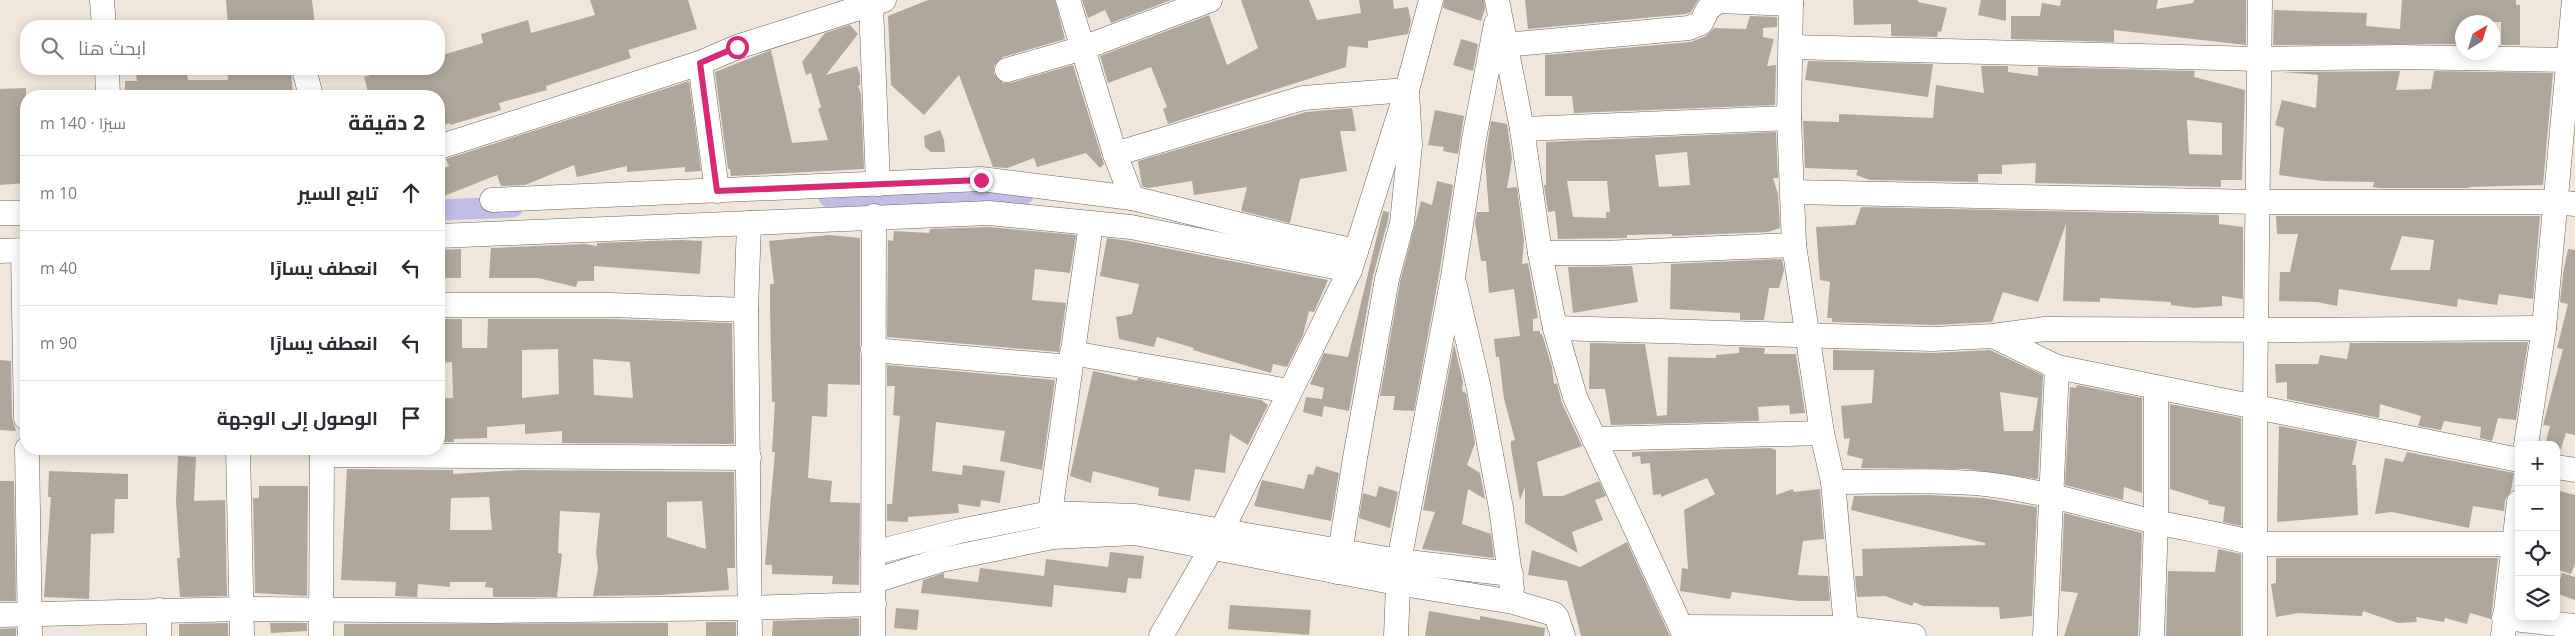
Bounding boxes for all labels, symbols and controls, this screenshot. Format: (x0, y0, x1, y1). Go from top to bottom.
north arrow (2455, 15, 2500, 60)
search box (20, 20, 445, 75)
icon: search (38, 34, 66, 62)
text: ابحث هنا (78, 35, 146, 61)
route start (726, 36, 749, 59)
text: 2 دقيقة (348, 108, 425, 136)
text: سيرًا · 140 m (40, 112, 126, 134)
route end (970, 169, 993, 192)
icon: ahead (397, 179, 425, 207)
text: تابع السير (298, 180, 378, 206)
text: 10 m (40, 182, 77, 204)
icon: left (397, 254, 425, 282)
text: انعطف يسارًا (269, 255, 378, 281)
text: 40 m (40, 257, 77, 279)
icon: left (397, 329, 425, 357)
text: انعطف يسارًا (269, 330, 378, 356)
text: 90 m (40, 332, 77, 354)
icon: arrive (397, 404, 425, 432)
text: الوصول إلى الوجهة (217, 405, 378, 431)
map controls (2515, 441, 2560, 621)
button: + (2515, 441, 2560, 486)
button: − (2515, 486, 2560, 531)
button: locate (2515, 531, 2560, 576)
button: layers (2515, 576, 2560, 621)

